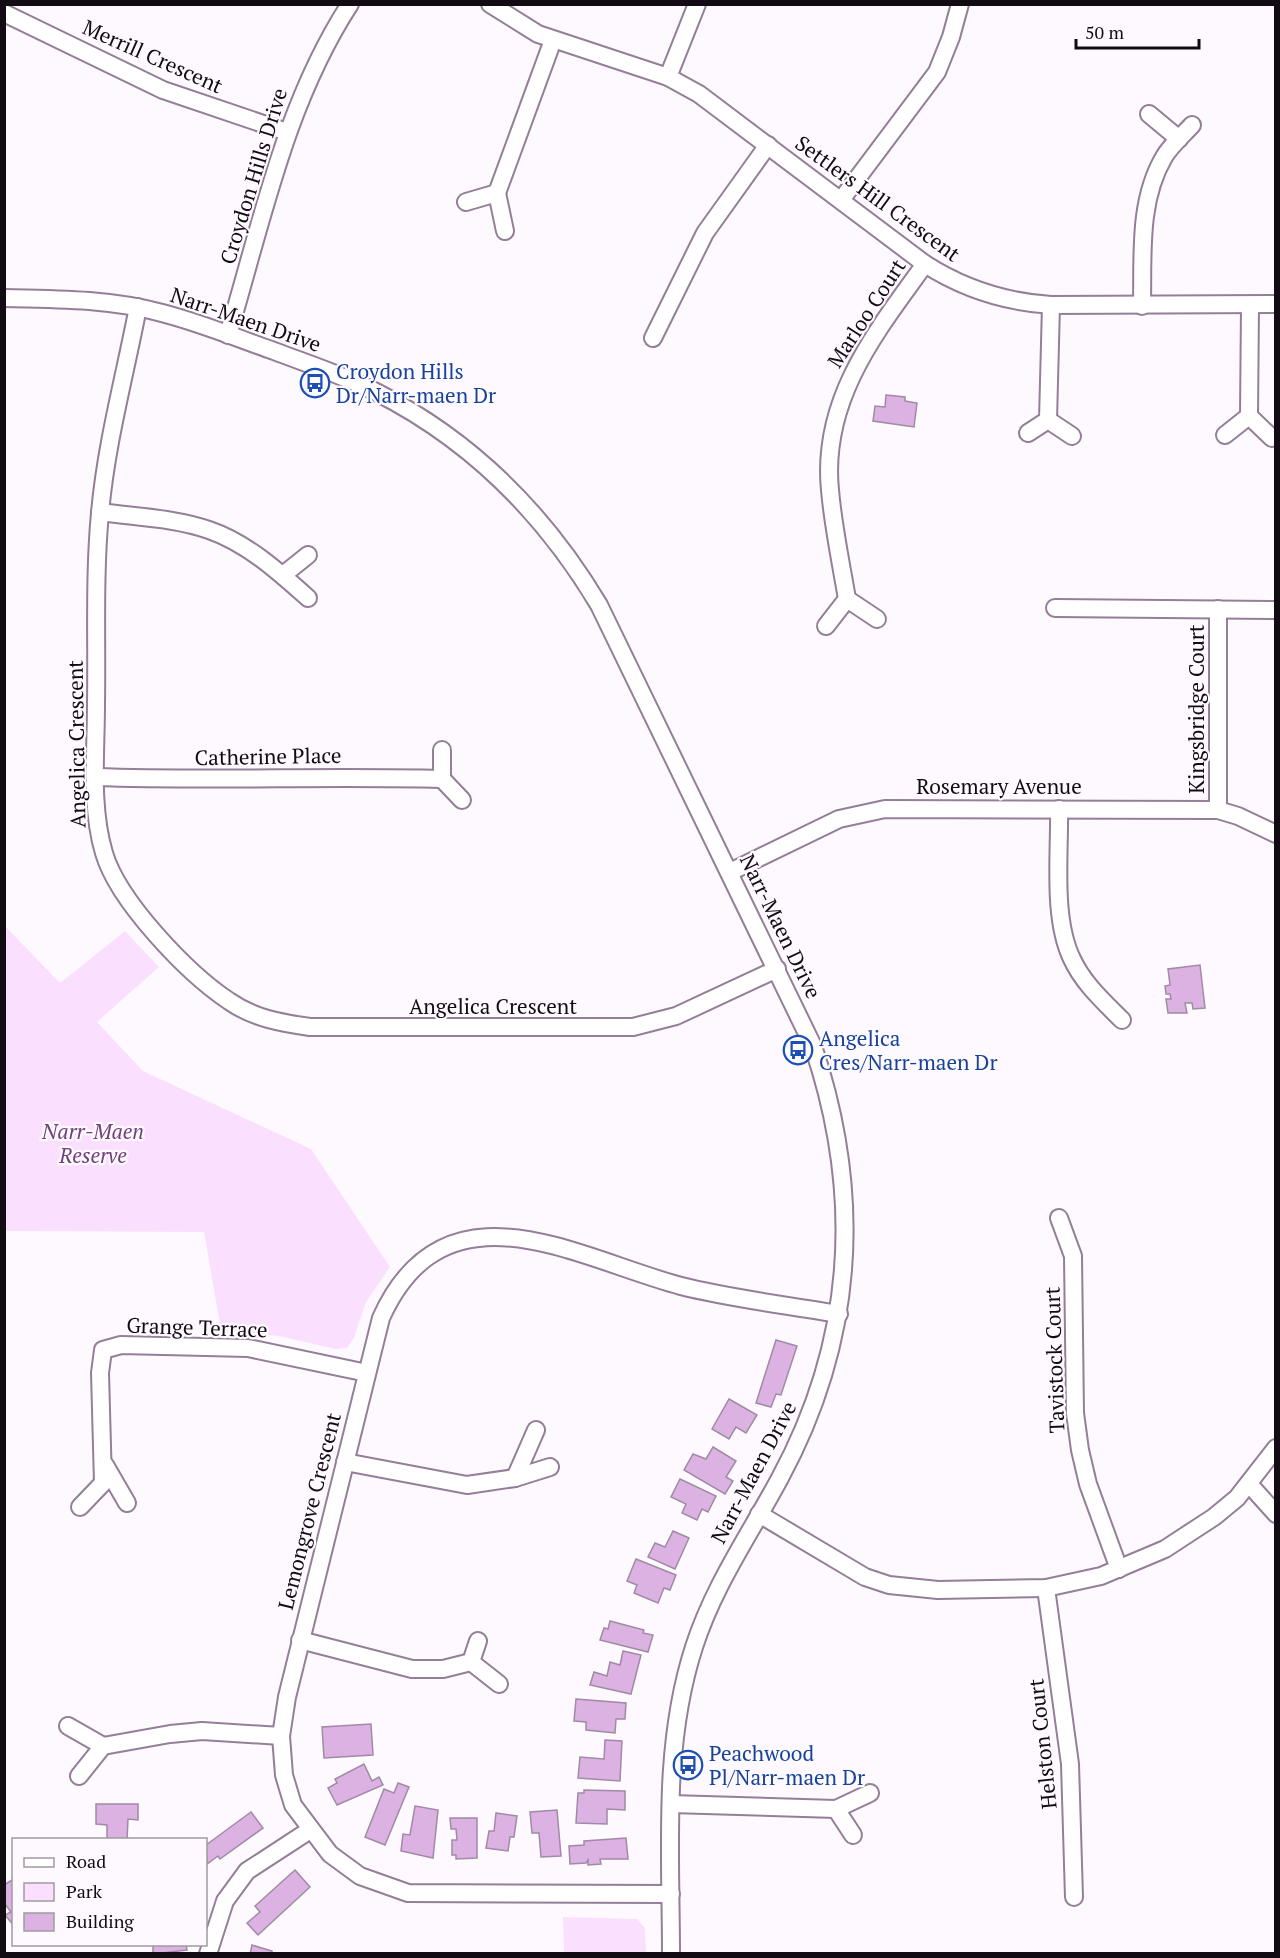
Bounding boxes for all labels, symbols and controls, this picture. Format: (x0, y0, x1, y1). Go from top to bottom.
scale bar (1076, 12, 1199, 50)
street label: Merrill Crescent (79, 13, 228, 99)
text: 50 m (1085, 20, 1125, 44)
street label: Croydon Hills Drive (213, 84, 293, 268)
street label: Settlers Hill Crescent (790, 129, 966, 267)
street label: Marloo Court (820, 253, 912, 373)
street label: Narr-Maen Drive (167, 280, 325, 358)
place label: Croydon Hills Dr/Narr-maen Dr (336, 357, 496, 409)
bus stop icon: Croydon Hills Dr/Narr-maen Dr (299, 367, 331, 399)
street label: Kingsbridge Court (1182, 624, 1210, 794)
street label: Angelica Crescent (61, 660, 91, 828)
street label: Catherine Place (194, 741, 342, 771)
street label: Rosemary Avenue (916, 772, 1082, 800)
street label: Narr-Maen Drive (734, 849, 828, 1003)
street label: Angelica Crescent (409, 992, 577, 1020)
place label: Angelica Cres/Narr-maen Dr (819, 1024, 997, 1076)
bus stop icon: Angelica Cres/Narr-maen Dr (782, 1034, 814, 1066)
park label: Narr-Maen Reserve (41, 1117, 144, 1169)
street label: Tavistock Court (1037, 1286, 1071, 1434)
street label: Grange Terrace (126, 1311, 268, 1343)
street label: Narr-Maen Drive (704, 1396, 802, 1548)
street label: Lemongrove Crescent (271, 1409, 347, 1612)
street label: Helston Court (1021, 1677, 1063, 1811)
place label: Peachwood Pl/Narr-maen Dr (709, 1739, 865, 1791)
bus stop icon: Peachwood Pl/Narr-maen Dr (672, 1749, 704, 1781)
legend (12, 1838, 207, 1946)
text: Road (66, 1849, 106, 1873)
text: Park (66, 1879, 103, 1903)
text: Building (66, 1909, 134, 1933)

